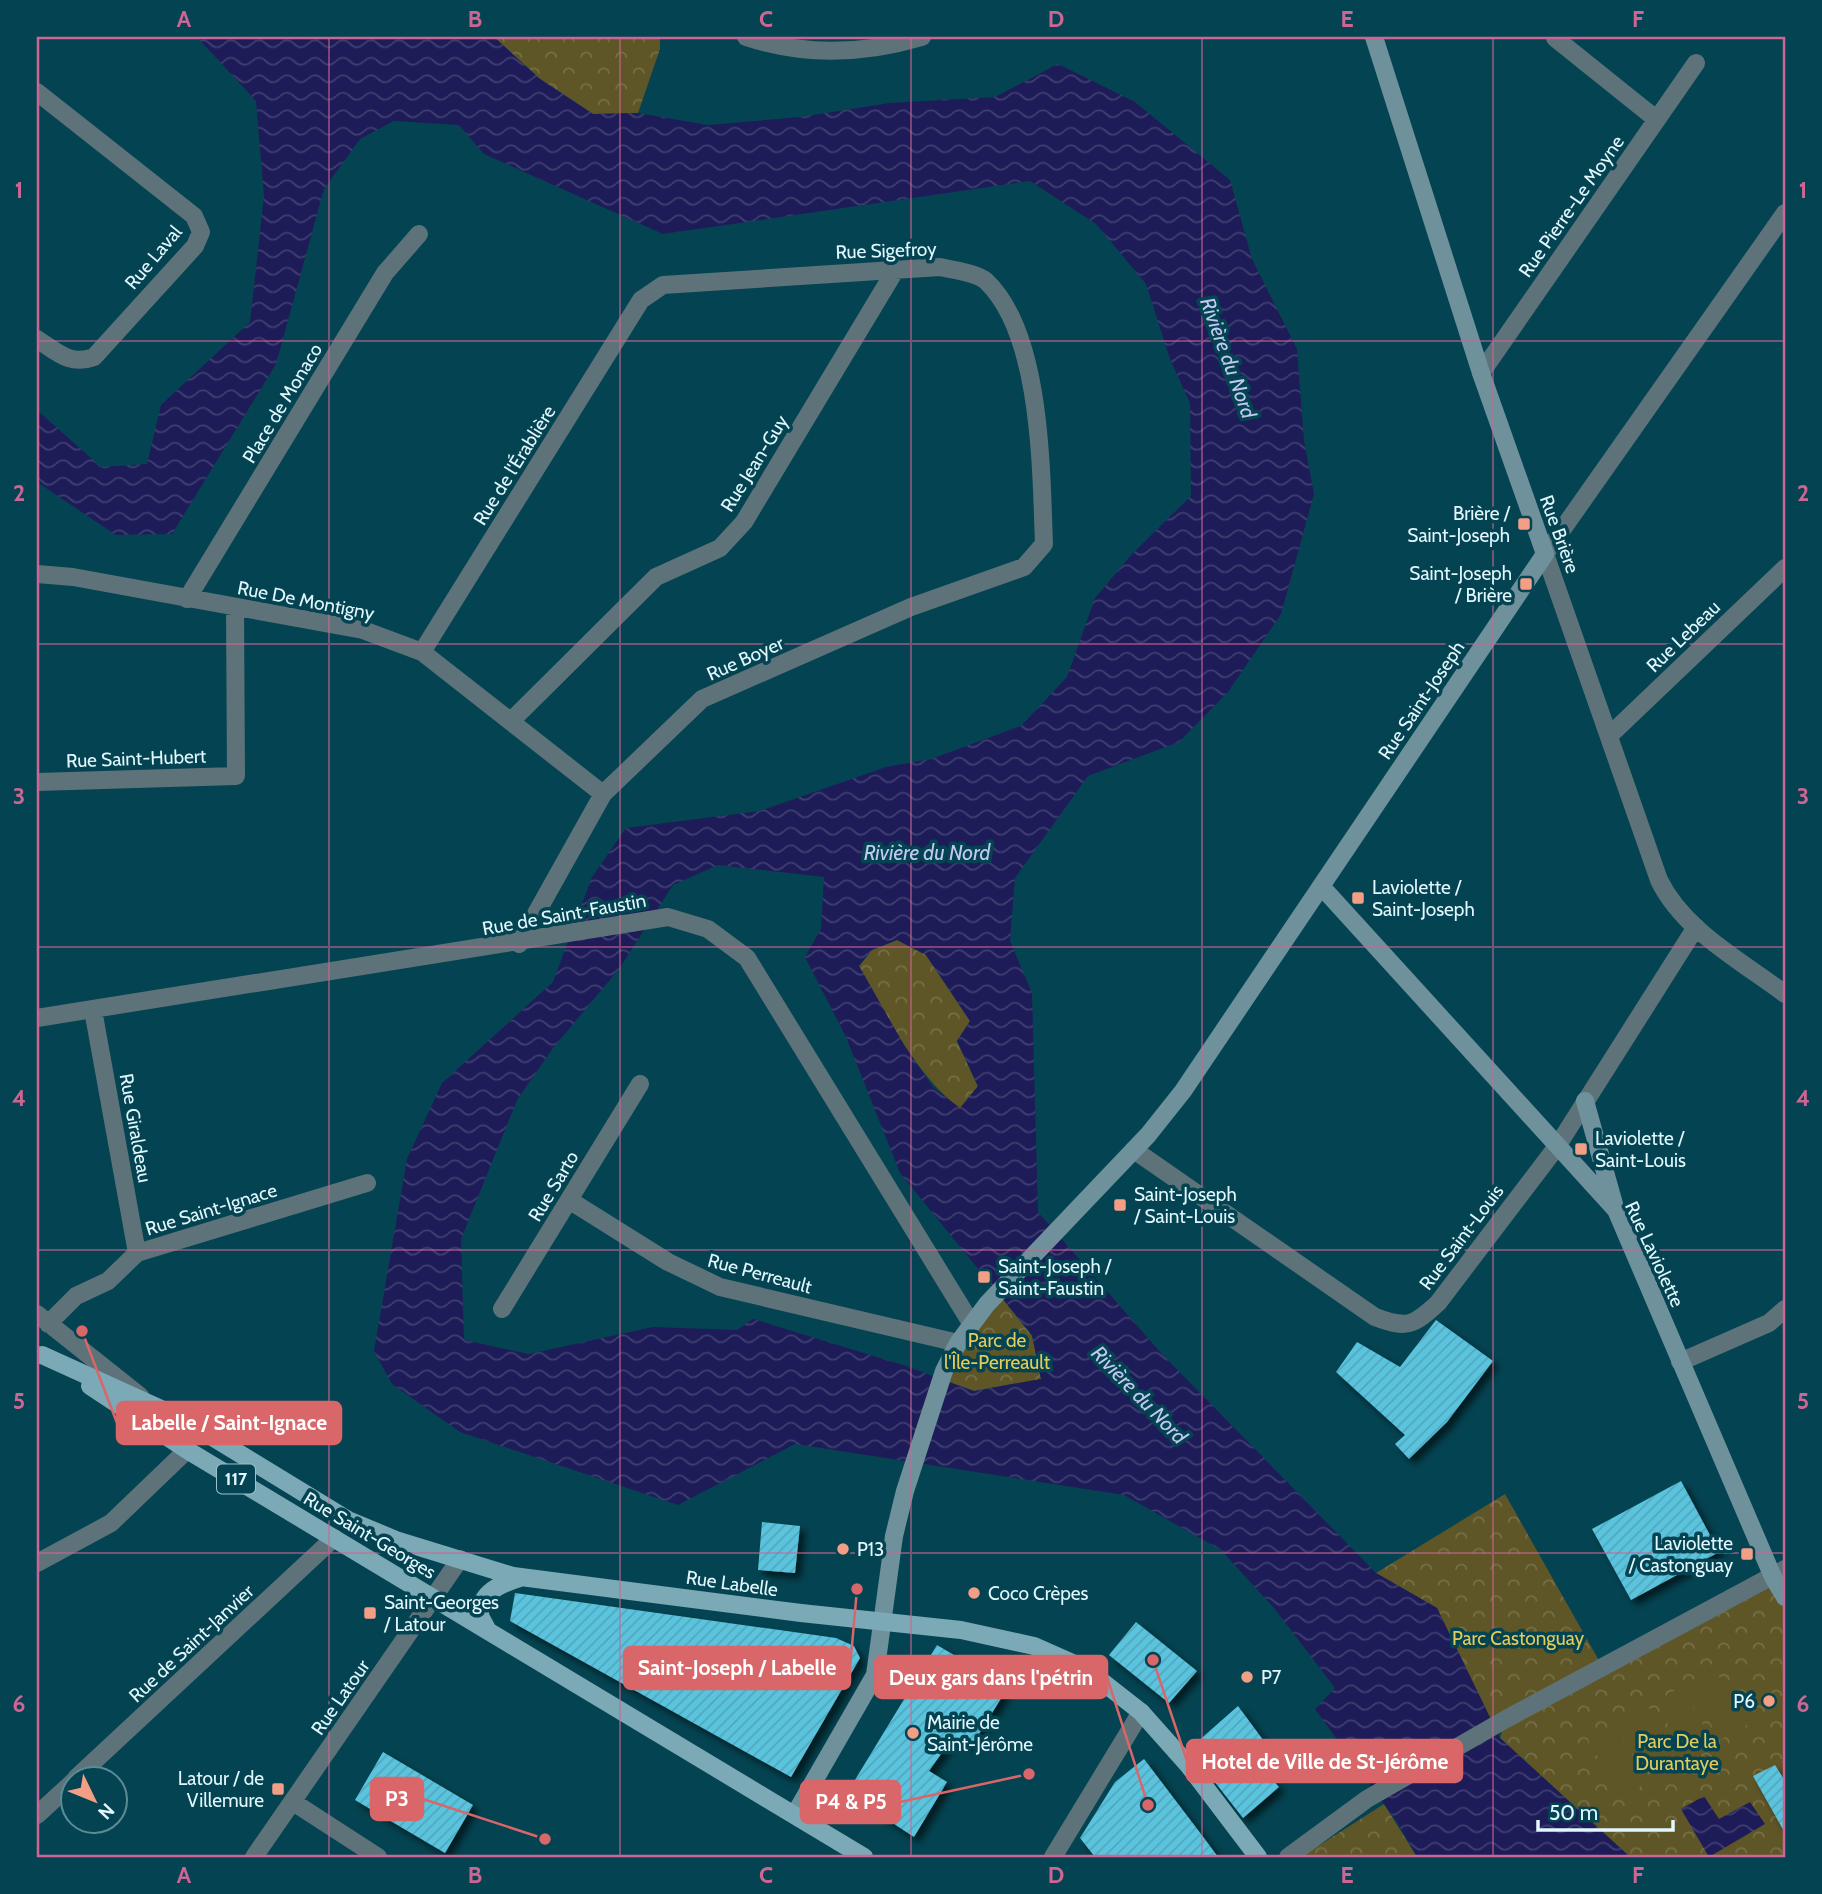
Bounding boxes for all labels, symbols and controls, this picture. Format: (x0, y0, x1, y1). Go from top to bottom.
text: A (177, 5, 192, 33)
text: B (468, 5, 482, 33)
text: C (759, 5, 773, 33)
text: D (1048, 5, 1064, 33)
text: E (1340, 5, 1354, 33)
text: F (1632, 5, 1644, 33)
street label: Rue Pierre-Le Moyne (1514, 131, 1629, 282)
text: 1 (15, 176, 23, 204)
text: 1 (1799, 176, 1807, 204)
street label: Rue Laval (120, 220, 187, 294)
street label: Rue Sigefroy (835, 237, 937, 264)
water label: Rivière du Nord (1195, 294, 1262, 423)
street label: Place de Monaco (238, 339, 327, 467)
street label: Rue de l'Érablière (468, 400, 561, 529)
street label: Rue Jean-Guy (716, 410, 793, 516)
text: 2 (13, 479, 25, 507)
text: 2 (1797, 479, 1809, 507)
street label: Rue Brière (1535, 492, 1584, 577)
place label: Brière / Saint-Joseph (1407, 502, 1511, 547)
marker: Brière / Saint-Joseph (1516, 516, 1532, 532)
place label: Saint-Joseph / Brière (1409, 562, 1512, 607)
street label: Rue De Montigny (236, 576, 377, 625)
marker: Saint-Joseph / Brière (1518, 576, 1534, 592)
street label: Rue Lebeau (1642, 596, 1725, 677)
street label: Rue Boyer (703, 631, 787, 686)
street label: Rue Saint-Joseph (1373, 637, 1469, 764)
street label: Rue Saint-Hubert (66, 745, 207, 772)
text: 3 (13, 782, 25, 810)
text: 3 (1797, 782, 1809, 810)
water label: Rivière du Nord (864, 840, 991, 865)
place label: Laviolette / Saint-Joseph (1372, 876, 1475, 921)
street label: Rue de Saint-Faustin (480, 889, 648, 940)
marker: Laviolette / Saint-Joseph (1350, 890, 1366, 906)
street label: Rue Giraldeau (115, 1072, 156, 1185)
text: 4 (12, 1084, 26, 1112)
text: 4 (1796, 1084, 1810, 1112)
place label: Laviolette / Saint-Louis (1595, 1127, 1686, 1172)
marker: Laviolette / Saint-Louis (1573, 1141, 1589, 1157)
street label: Rue Sarto (523, 1147, 583, 1226)
street label: Rue Saint-Ignace (143, 1178, 280, 1240)
street label: Rue Saint-Louis (1414, 1180, 1509, 1295)
place label: Saint-Joseph / Saint-Louis (1133, 1183, 1237, 1228)
marker: Saint-Joseph / Saint-Louis (1112, 1197, 1128, 1213)
street label: Rue Laviolette (1620, 1198, 1689, 1311)
street label: Rue Perreault (705, 1249, 815, 1299)
place label: Saint-Joseph / Saint-Faustin (998, 1255, 1112, 1300)
marker: Saint-Joseph / Saint-Faustin (976, 1269, 992, 1285)
park label: Parc de l'Île-Perreault (944, 1329, 1051, 1374)
water label: Rivière du Nord (1086, 1340, 1193, 1450)
text: 5 (13, 1387, 25, 1415)
text: 5 (1797, 1387, 1809, 1415)
callout: Labelle / Saint-Ignace (117, 1402, 341, 1444)
text: Labelle / Saint-Ignace (131, 1410, 327, 1435)
road number: 117 (217, 1464, 255, 1494)
street label: Rue Saint-Georges (299, 1487, 440, 1584)
place label: Laviolette / Castonguay (1628, 1532, 1733, 1577)
place label: P13 (857, 1538, 884, 1561)
marker: P13 (835, 1541, 851, 1557)
marker: Laviolette / Castonguay (1739, 1546, 1755, 1562)
street label: Rue Labelle (684, 1566, 780, 1601)
street label: Rue de Saint-Janvier (124, 1580, 258, 1707)
place label: Coco Crèpes (988, 1582, 1088, 1605)
marker: Coco Crèpes (966, 1585, 982, 1601)
place label: Saint-Georges / Latour (383, 1591, 499, 1636)
marker: Saint-Georges / Latour (362, 1605, 378, 1621)
park label: Parc Castonguay (1452, 1627, 1585, 1650)
callout: Saint-Joseph / Labelle (624, 1647, 850, 1689)
street label: Rue Latour (306, 1655, 375, 1739)
text: Saint-Joseph / Labelle (638, 1655, 836, 1680)
callout: Deux gars dans l'pétrin (875, 1656, 1107, 1698)
text: Deux gars dans l'pétrin (889, 1665, 1093, 1690)
place label: P7 (1261, 1666, 1282, 1689)
marker: P7 (1239, 1669, 1255, 1685)
text: 6 (13, 1690, 25, 1718)
place label: P6 (1733, 1690, 1755, 1713)
text: 6 (1797, 1690, 1809, 1718)
marker: P6 (1761, 1693, 1777, 1709)
place label: Mairie de Saint-Jérôme (927, 1711, 1033, 1756)
marker: Mairie de Saint-Jérôme (905, 1725, 921, 1741)
park label: Parc De la Durantaye (1635, 1730, 1719, 1775)
callout: Hotel de Ville de St-Jérôme (1187, 1740, 1462, 1782)
text: Hotel de Ville de St-Jérôme (1202, 1749, 1449, 1774)
north arrow (60, 1764, 130, 1834)
place label: Latour / de Villemure (178, 1767, 264, 1812)
callout: P3 (371, 1778, 423, 1820)
marker: Latour / de Villemure (270, 1781, 286, 1797)
callout: P4 & P5 (801, 1781, 900, 1823)
text: P3 (385, 1786, 409, 1811)
text: P4 & P5 (815, 1789, 887, 1814)
scale bar (1538, 1789, 1673, 1833)
text: N (93, 1798, 119, 1824)
text: 50 m (1549, 1800, 1598, 1825)
text: A (177, 1861, 192, 1889)
text: B (468, 1861, 482, 1889)
text: C (759, 1861, 773, 1889)
text: D (1048, 1861, 1064, 1889)
text: E (1340, 1861, 1354, 1889)
text: F (1632, 1861, 1644, 1889)

